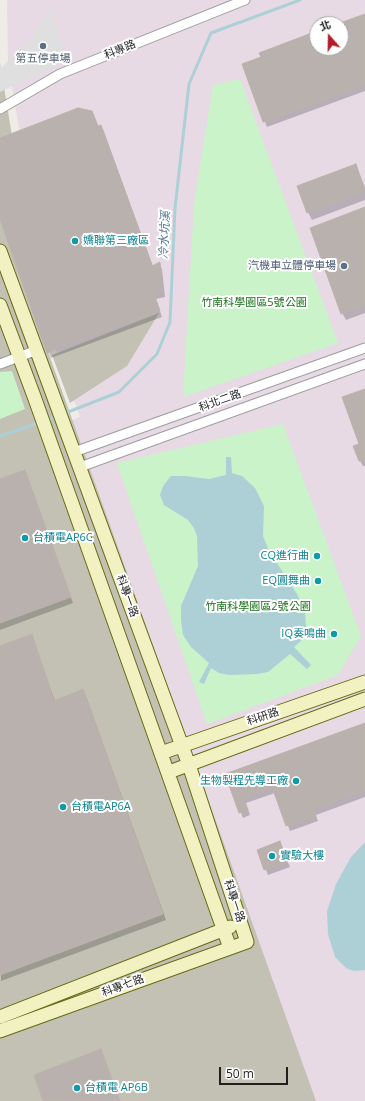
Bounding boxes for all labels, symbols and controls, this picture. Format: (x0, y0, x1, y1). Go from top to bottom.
north arrow (309, 16, 349, 56)
text: 北 (317, 16, 333, 34)
street label: 科專路 (102, 38, 138, 62)
marker: 第五停車場 (38, 41, 48, 51)
place label: 第五停車場 (16, 52, 70, 66)
water label: 冷水坑溪 (157, 211, 173, 259)
place label: 嬌聯第三廠區 (83, 234, 149, 248)
marker: 嬌聯第三廠區 (70, 236, 80, 246)
place label: 汽機車立體停車場 (248, 259, 336, 273)
marker: 汽機車立體停車場 (339, 261, 349, 271)
park label: 竹南科學園區5號公園 (201, 296, 307, 310)
street label: 科北二路 (197, 387, 243, 415)
place label: 台積電AP6C (33, 531, 93, 545)
marker: 台積電AP6C (20, 533, 30, 543)
place label: CQ進行曲 (261, 549, 309, 563)
marker: CQ進行曲 (312, 551, 322, 561)
street label: 科專一路 (113, 573, 141, 619)
place label: EQ圓舞曲 (262, 574, 310, 588)
marker: EQ圓舞曲 (313, 576, 323, 586)
park label: 竹南科學園區2號公園 (205, 600, 311, 614)
place label: IQ奏鳴曲 (281, 627, 326, 641)
marker: IQ奏鳴曲 (329, 629, 339, 639)
street label: 科研路 (245, 705, 281, 729)
place label: 生物製程先導工廠 (200, 774, 288, 788)
marker: 生物製程先導工廠 (291, 776, 301, 786)
place label: 台積電AP6A (71, 800, 131, 814)
marker: 台積電AP6A (58, 802, 68, 812)
place label: 實驗大樓 (280, 849, 324, 863)
marker: 實驗大樓 (267, 851, 277, 861)
street label: 科專一路 (221, 878, 247, 924)
street label: 科專七路 (100, 972, 146, 1000)
scale bar (221, 1059, 290, 1085)
text: 50 m (226, 1065, 254, 1082)
place label: 台積電 AP6B (85, 1081, 148, 1095)
marker: 台積電 AP6B (72, 1083, 82, 1093)

